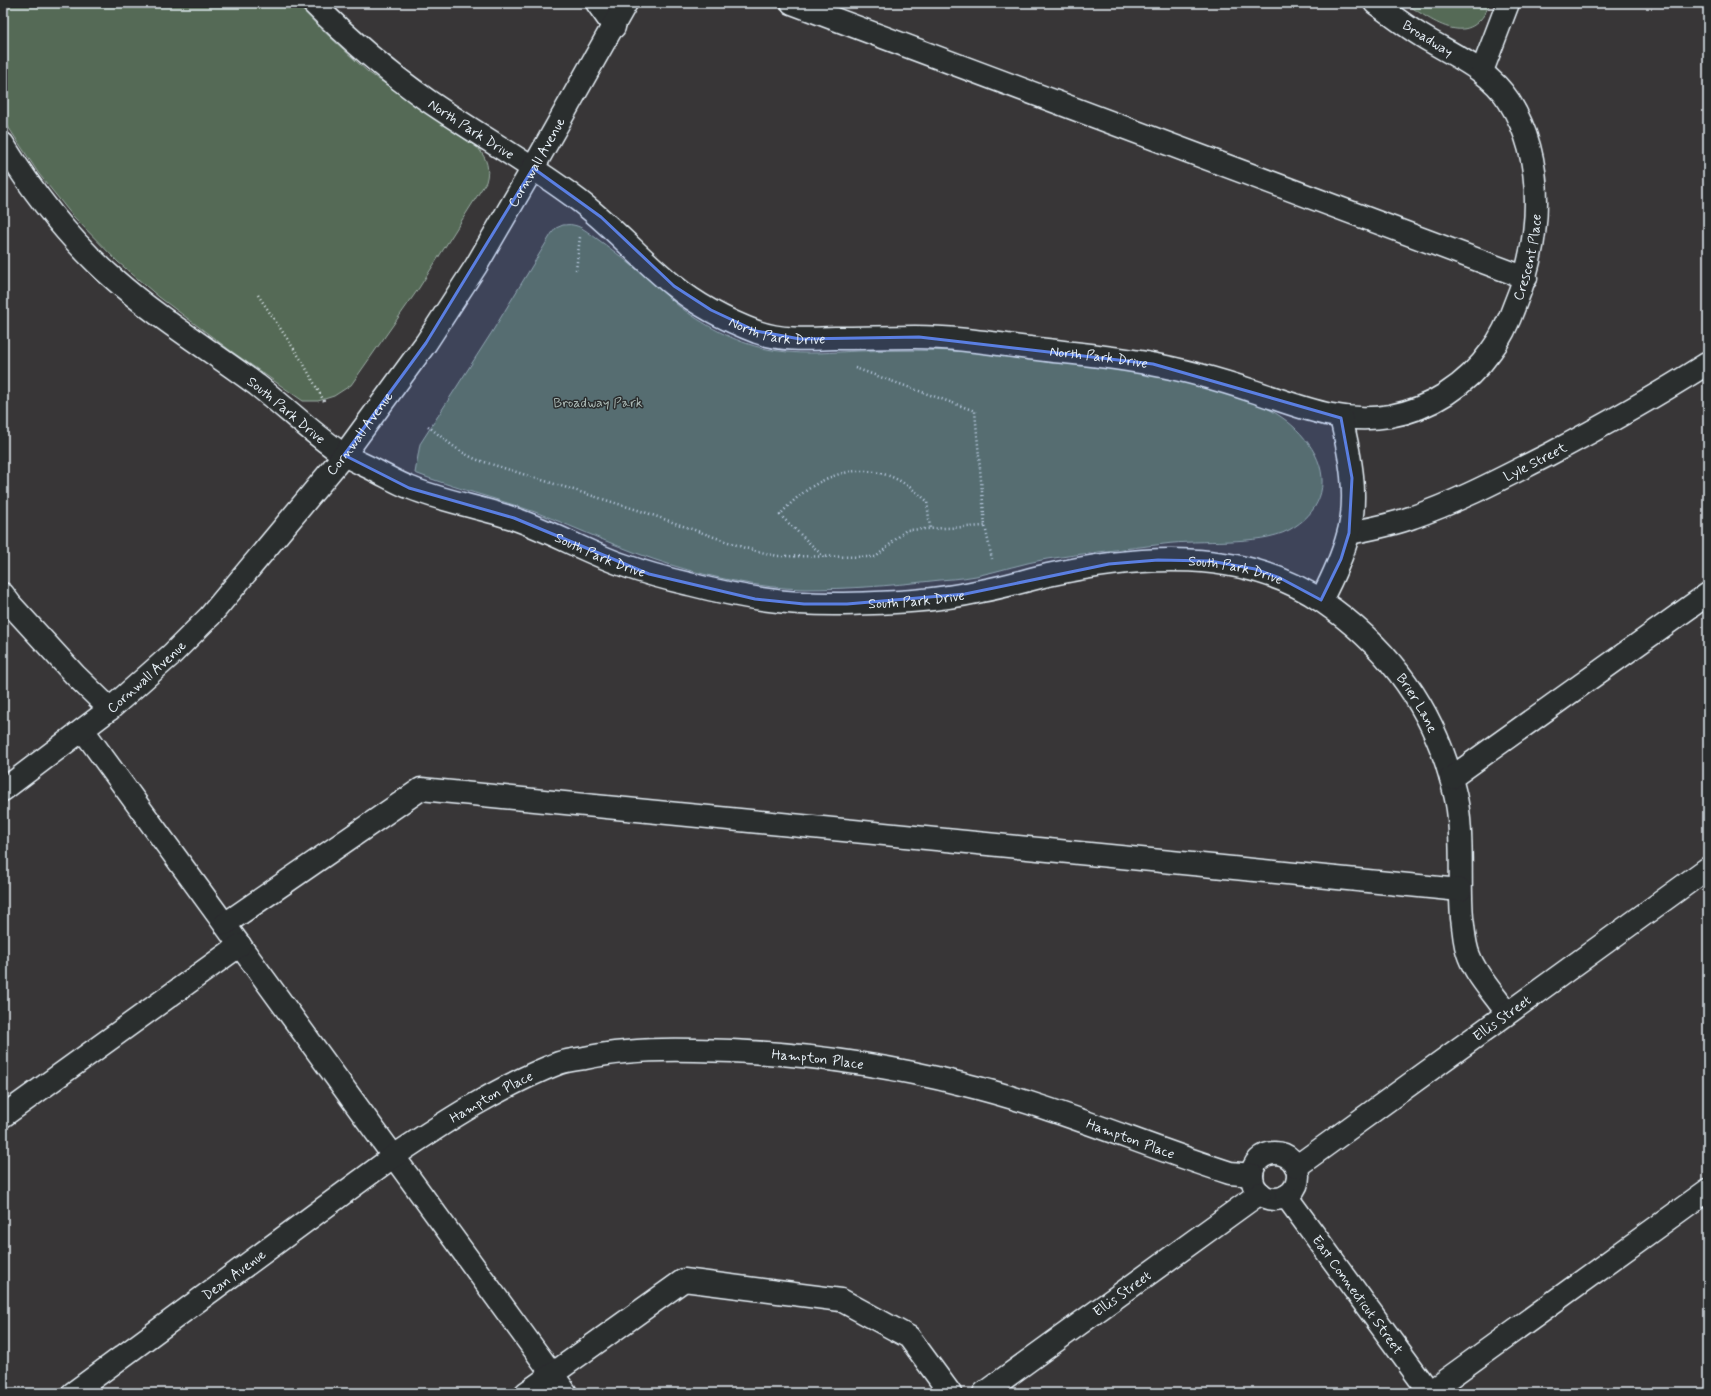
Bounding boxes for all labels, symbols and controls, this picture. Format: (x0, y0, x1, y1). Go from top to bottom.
street label: Broadway (1399, 16, 1456, 61)
street label: North Park Drive (424, 95, 517, 164)
street label: Cornwall Avenue (504, 114, 570, 211)
street label: Crescent Place (1509, 213, 1546, 303)
street label: North Park Drive (726, 313, 826, 349)
street label: North Park Drive (1049, 342, 1149, 373)
street label: South Park Drive (243, 373, 329, 448)
street label: Cornwall Avenue (323, 388, 398, 479)
park label: Broadway Park (553, 394, 643, 412)
street label: Lyle Street (1501, 438, 1571, 486)
street label: South Park Drive (552, 529, 648, 582)
street label: South Park Drive (1188, 552, 1285, 589)
street label: South Park Drive (868, 587, 966, 613)
street label: Cornwall Avenue (104, 637, 191, 717)
street label: Brier Lane (1392, 670, 1441, 736)
street label: Ellis Street (1470, 992, 1535, 1046)
street label: Hampton Place (771, 1045, 865, 1074)
street label: Hampton Place (446, 1067, 536, 1128)
street label: Hampton Place (1084, 1115, 1177, 1164)
street label: East Connecticut Street (1308, 1232, 1407, 1359)
street label: Dean Avenue (199, 1245, 270, 1304)
street label: Ellis Street (1090, 1267, 1155, 1321)

